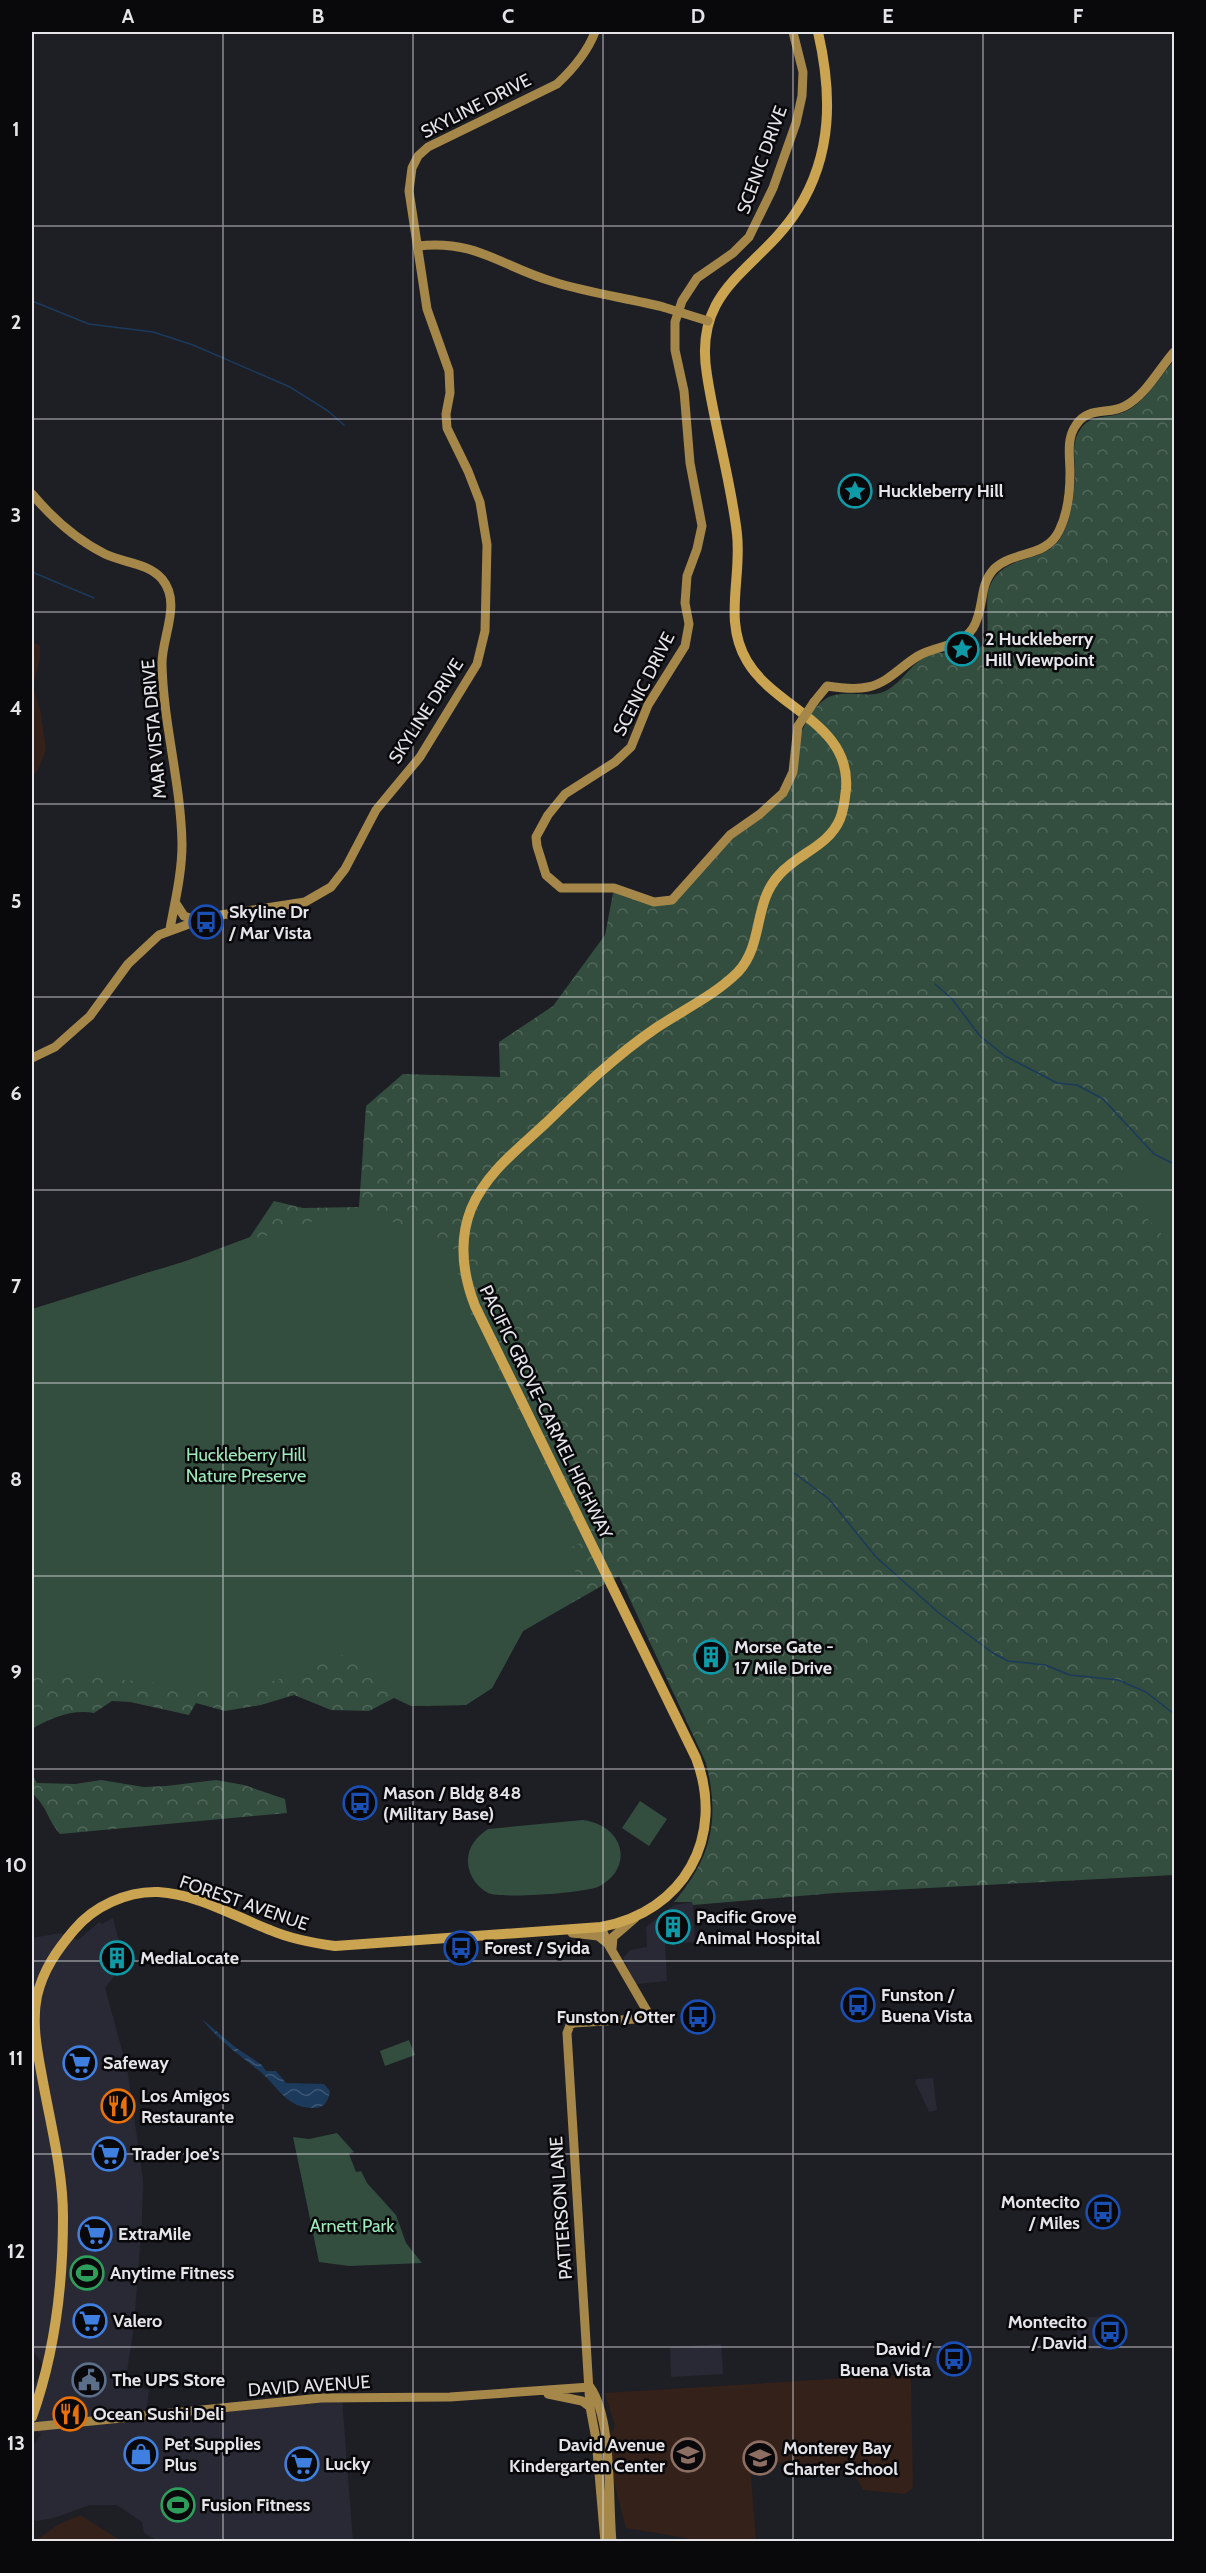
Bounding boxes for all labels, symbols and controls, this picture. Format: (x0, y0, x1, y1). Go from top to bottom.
text: A (122, 4, 135, 28)
text: B (312, 4, 324, 28)
text: C (502, 4, 514, 28)
text: D (691, 4, 705, 28)
text: E (882, 4, 894, 28)
text: F (1073, 4, 1084, 28)
street label: SKYLINE DRIVE (417, 69, 535, 143)
street label: SCENIC DRIVE (732, 103, 792, 217)
text: 1 (12, 117, 20, 141)
text: 2 (11, 310, 21, 334)
place icon: Huckleberry Hill (837, 473, 873, 509)
place label: Huckleberry Hill (878, 480, 1004, 502)
text: 3 (11, 503, 21, 527)
street label: SCENIC DRIVE (608, 628, 680, 740)
place label: 2 Huckleberry Hill Viewpoint (985, 628, 1094, 671)
place icon: 2 Huckleberry Hill Viewpoint (944, 631, 980, 667)
street label: SKYLINE DRIVE (384, 654, 468, 768)
street label: MAR VISTA DRIVE (137, 658, 171, 800)
text: 4 (10, 696, 22, 720)
text: 5 (11, 889, 21, 913)
place label: Skyline Dr / Mar Vista (228, 901, 312, 944)
bus stop icon: Skyline Dr / Mar Vista (188, 904, 224, 940)
text: 6 (10, 1081, 22, 1105)
text: 7 (11, 1274, 22, 1298)
street label: PACIFIC GROVE-CARMEL HIGHWAY (475, 1282, 617, 1543)
park label: Huckleberry Hill Nature Preserve (186, 1444, 307, 1487)
text: 8 (10, 1467, 22, 1491)
place label: Morse Gate - 17 Mile Drive (734, 1636, 834, 1679)
building icon: Morse Gate - 17 Mile Drive (693, 1639, 729, 1675)
text: 9 (10, 1660, 22, 1684)
place label: Mason / Bldg 848 (Military Base) (383, 1782, 521, 1825)
bus stop icon: Mason / Bldg 848 (Military Base) (342, 1785, 378, 1821)
text: 10 (5, 1853, 27, 1877)
street label: FOREST AVENUE (177, 1871, 311, 1935)
place label: Pacific Grove Animal Hospital (696, 1906, 820, 1949)
building icon: Pacific Grove Animal Hospital (655, 1909, 691, 1945)
bus stop icon: Forest / Syida (443, 1930, 479, 1966)
place label: Forest / Syida (484, 1937, 590, 1959)
building icon: MediaLocate (99, 1940, 135, 1976)
place label: MediaLocate (140, 1947, 239, 1969)
place label: Funston / Buena Vista (881, 1984, 972, 2027)
bus stop icon: Funston / Buena Vista (840, 1987, 876, 2023)
bus stop icon: Funston / Otter (680, 1999, 716, 2035)
place label: Funston / Otter (556, 2006, 675, 2028)
supermarket icon: Safeway (62, 2045, 98, 2081)
text: 11 (9, 2046, 23, 2070)
place label: Safeway (103, 2052, 169, 2074)
place label: Los Amigos Restaurante (141, 2085, 234, 2128)
restaurant icon: Los Amigos Restaurante (100, 2088, 136, 2124)
supermarket icon: Trader Joe's (91, 2136, 127, 2172)
street label: PATTERSON LANE (545, 2136, 577, 2280)
place label: Trader Joe's (132, 2143, 220, 2165)
place label: Montecito / Miles (1001, 2191, 1080, 2234)
bus stop icon: Montecito / Miles (1085, 2194, 1121, 2230)
park label: Arnett Park (310, 2215, 395, 2237)
supermarket icon: ExtraMile (77, 2216, 113, 2252)
place label: ExtraMile (118, 2223, 191, 2245)
text: 12 (7, 2239, 25, 2263)
sports icon: Anytime Fitness (69, 2255, 105, 2291)
place label: Anytime Fitness (110, 2262, 235, 2284)
supermarket icon: Valero (72, 2303, 108, 2339)
place label: Valero (113, 2310, 162, 2332)
place label: Montecito / David (1008, 2311, 1087, 2354)
bus stop icon: Montecito / David (1092, 2314, 1128, 2350)
place label: David / Buena Vista (840, 2338, 932, 2381)
bus stop icon: David / Buena Vista (936, 2341, 972, 2377)
public building icon: The UPS Store (71, 2362, 107, 2398)
place label: The UPS Store (112, 2369, 225, 2391)
street label: DAVID AVENUE (247, 2371, 371, 2401)
restaurant icon: Ocean Sushi Deli (52, 2396, 88, 2432)
place label: Ocean Sushi Deli (93, 2403, 224, 2425)
text: 13 (7, 2431, 25, 2455)
place label: Pet Supplies Plus (164, 2433, 261, 2476)
place label: David Avenue Kindergarten Center (509, 2434, 665, 2477)
shop icon: Pet Supplies Plus (123, 2436, 159, 2472)
school or university icon: David Avenue Kindergarten Center (670, 2437, 706, 2473)
place label: Monterey Bay Charter School (783, 2437, 898, 2480)
school or university icon: Monterey Bay Charter School (742, 2440, 778, 2476)
supermarket icon: Lucky (284, 2446, 320, 2482)
place label: Lucky (325, 2453, 371, 2475)
sports icon: Fusion Fitness (160, 2487, 196, 2523)
place label: Fusion Fitness (201, 2494, 311, 2516)

